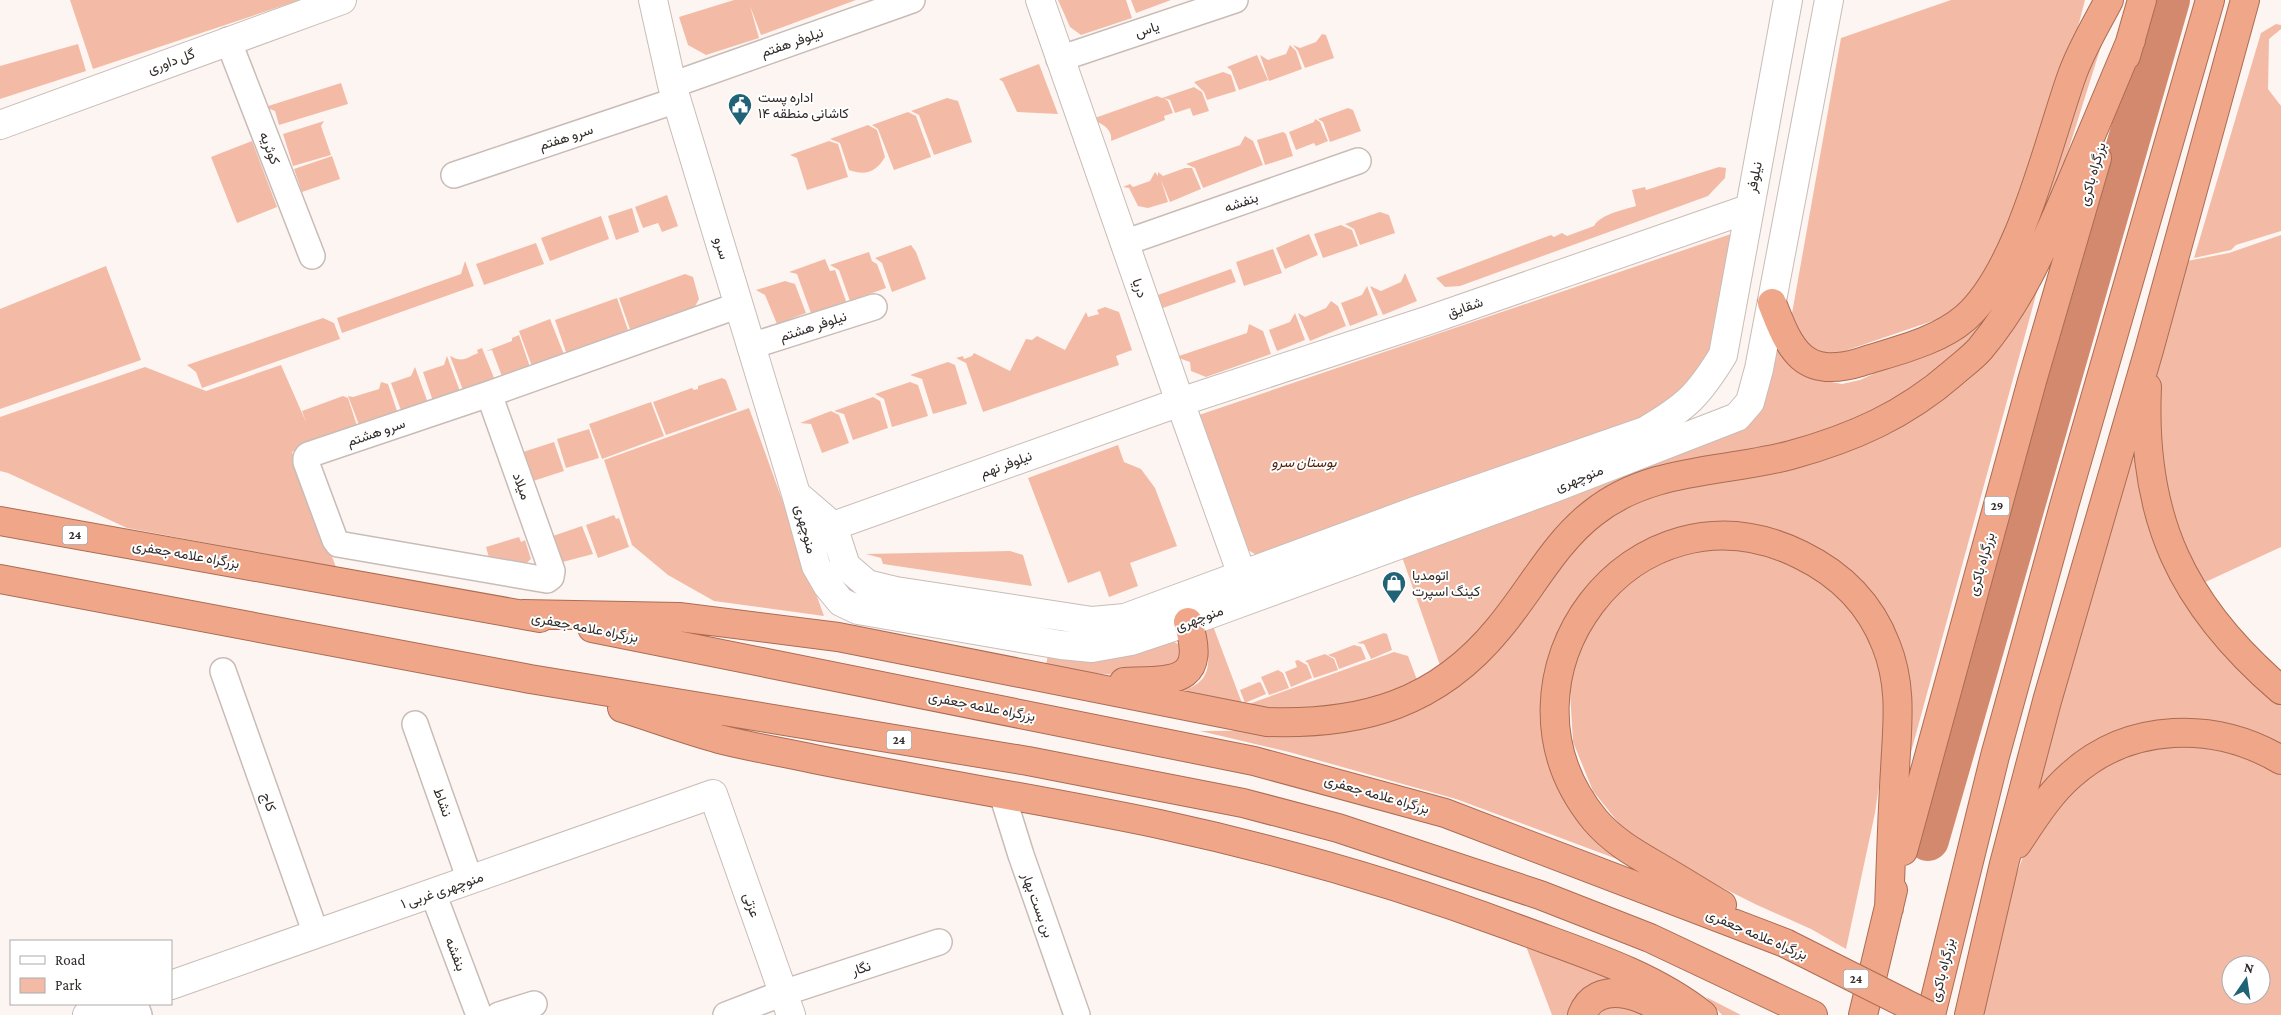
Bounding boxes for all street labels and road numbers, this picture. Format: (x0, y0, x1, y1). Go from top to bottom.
street label: یاس (1133, 18, 1161, 41)
street label: نیلوفر هفتم (759, 24, 826, 61)
street label: گل داوری (145, 45, 197, 78)
street label: سرو هفتم (537, 121, 595, 154)
street label: کوثریه (256, 129, 284, 167)
street label: بزرگراه باکری (2075, 140, 2110, 208)
street label: نیلوفر (1743, 160, 1766, 195)
street label: بنفشه (1222, 189, 1260, 216)
street label: سرو (710, 235, 733, 261)
street label: دریا (1128, 276, 1151, 300)
street label: شقایق (1445, 293, 1485, 322)
street label: نیلوفر هشتم (777, 308, 849, 345)
street label: سرو هشتم (345, 415, 408, 450)
street label: نیلوفر نهم (978, 447, 1034, 482)
street label: منوچهری (1553, 462, 1606, 496)
street label: میلاد (510, 470, 534, 502)
road number: 29 (1984, 496, 2010, 516)
street label: منوچهری (790, 503, 820, 556)
road number: 24 (62, 526, 88, 544)
street label: بزرگراه باکری (1964, 530, 1999, 598)
street label: بزرگراه علامه جعفری (131, 537, 241, 572)
street label: منوچهری (1173, 602, 1226, 636)
street label: بزرگراه علامه جعفری (530, 609, 640, 646)
street label: بزرگراه علامه جعفری (927, 688, 1037, 725)
road number: 24 (886, 730, 912, 750)
street label: بزرگراه علامه جعفری (1322, 771, 1431, 818)
street label: نشاط (430, 785, 456, 819)
street label: کاج (255, 790, 280, 815)
street label: منوچهری غربی ۱ (399, 868, 486, 913)
street label: بن بست بهار (1018, 869, 1057, 940)
street label: عزتی (739, 891, 764, 920)
street label: بزرگراه علامه جعفری (1703, 905, 1810, 964)
street label: بنفشه (441, 935, 470, 974)
street label: بزرگراه باکری (1926, 936, 1959, 1004)
street label: نگار (848, 957, 873, 980)
road number: 24 (1844, 970, 1868, 989)

